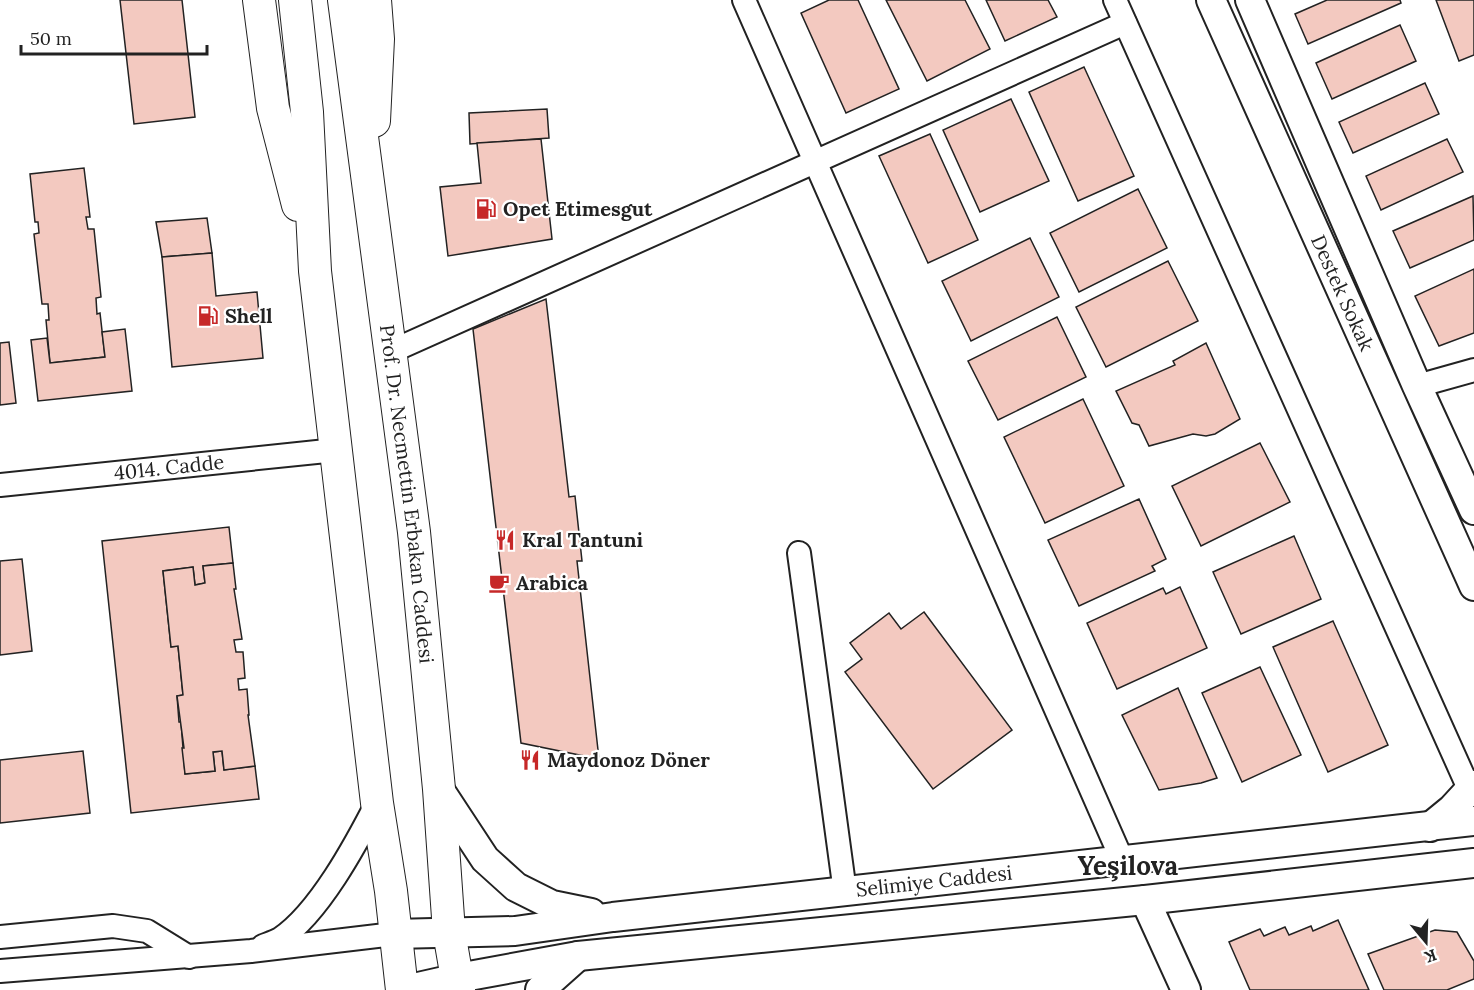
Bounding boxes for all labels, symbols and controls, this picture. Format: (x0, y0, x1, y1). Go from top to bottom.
scale bar (21, 18, 207, 56)
text: 50 m (30, 27, 72, 50)
place label: Opet Etimesgut (503, 196, 653, 221)
fuel station icon: Opet Etimesgut (474, 197, 498, 221)
street label: Destek Sokak (1306, 231, 1380, 355)
place label: Shell (225, 303, 273, 328)
fuel station icon: Shell (196, 304, 220, 328)
street label: Prof. Dr. Necmettin Erbakan Caddesi (375, 323, 440, 665)
street label: 4014. Cadde (113, 449, 226, 485)
place label: Kral Tantuni (522, 527, 644, 552)
restaurant icon: Kral Tantuni (493, 528, 517, 552)
place label: Arabica (516, 570, 589, 595)
cafe icon: Arabica (487, 571, 511, 595)
place label: Maydonoz Döner (547, 747, 710, 772)
restaurant icon: Maydonoz Döner (518, 748, 542, 772)
district label: Yeşilova (1078, 849, 1179, 882)
street label: Selimiye Caddesi (854, 860, 1013, 902)
north arrow (1396, 912, 1456, 972)
text: K (1422, 945, 1440, 968)

